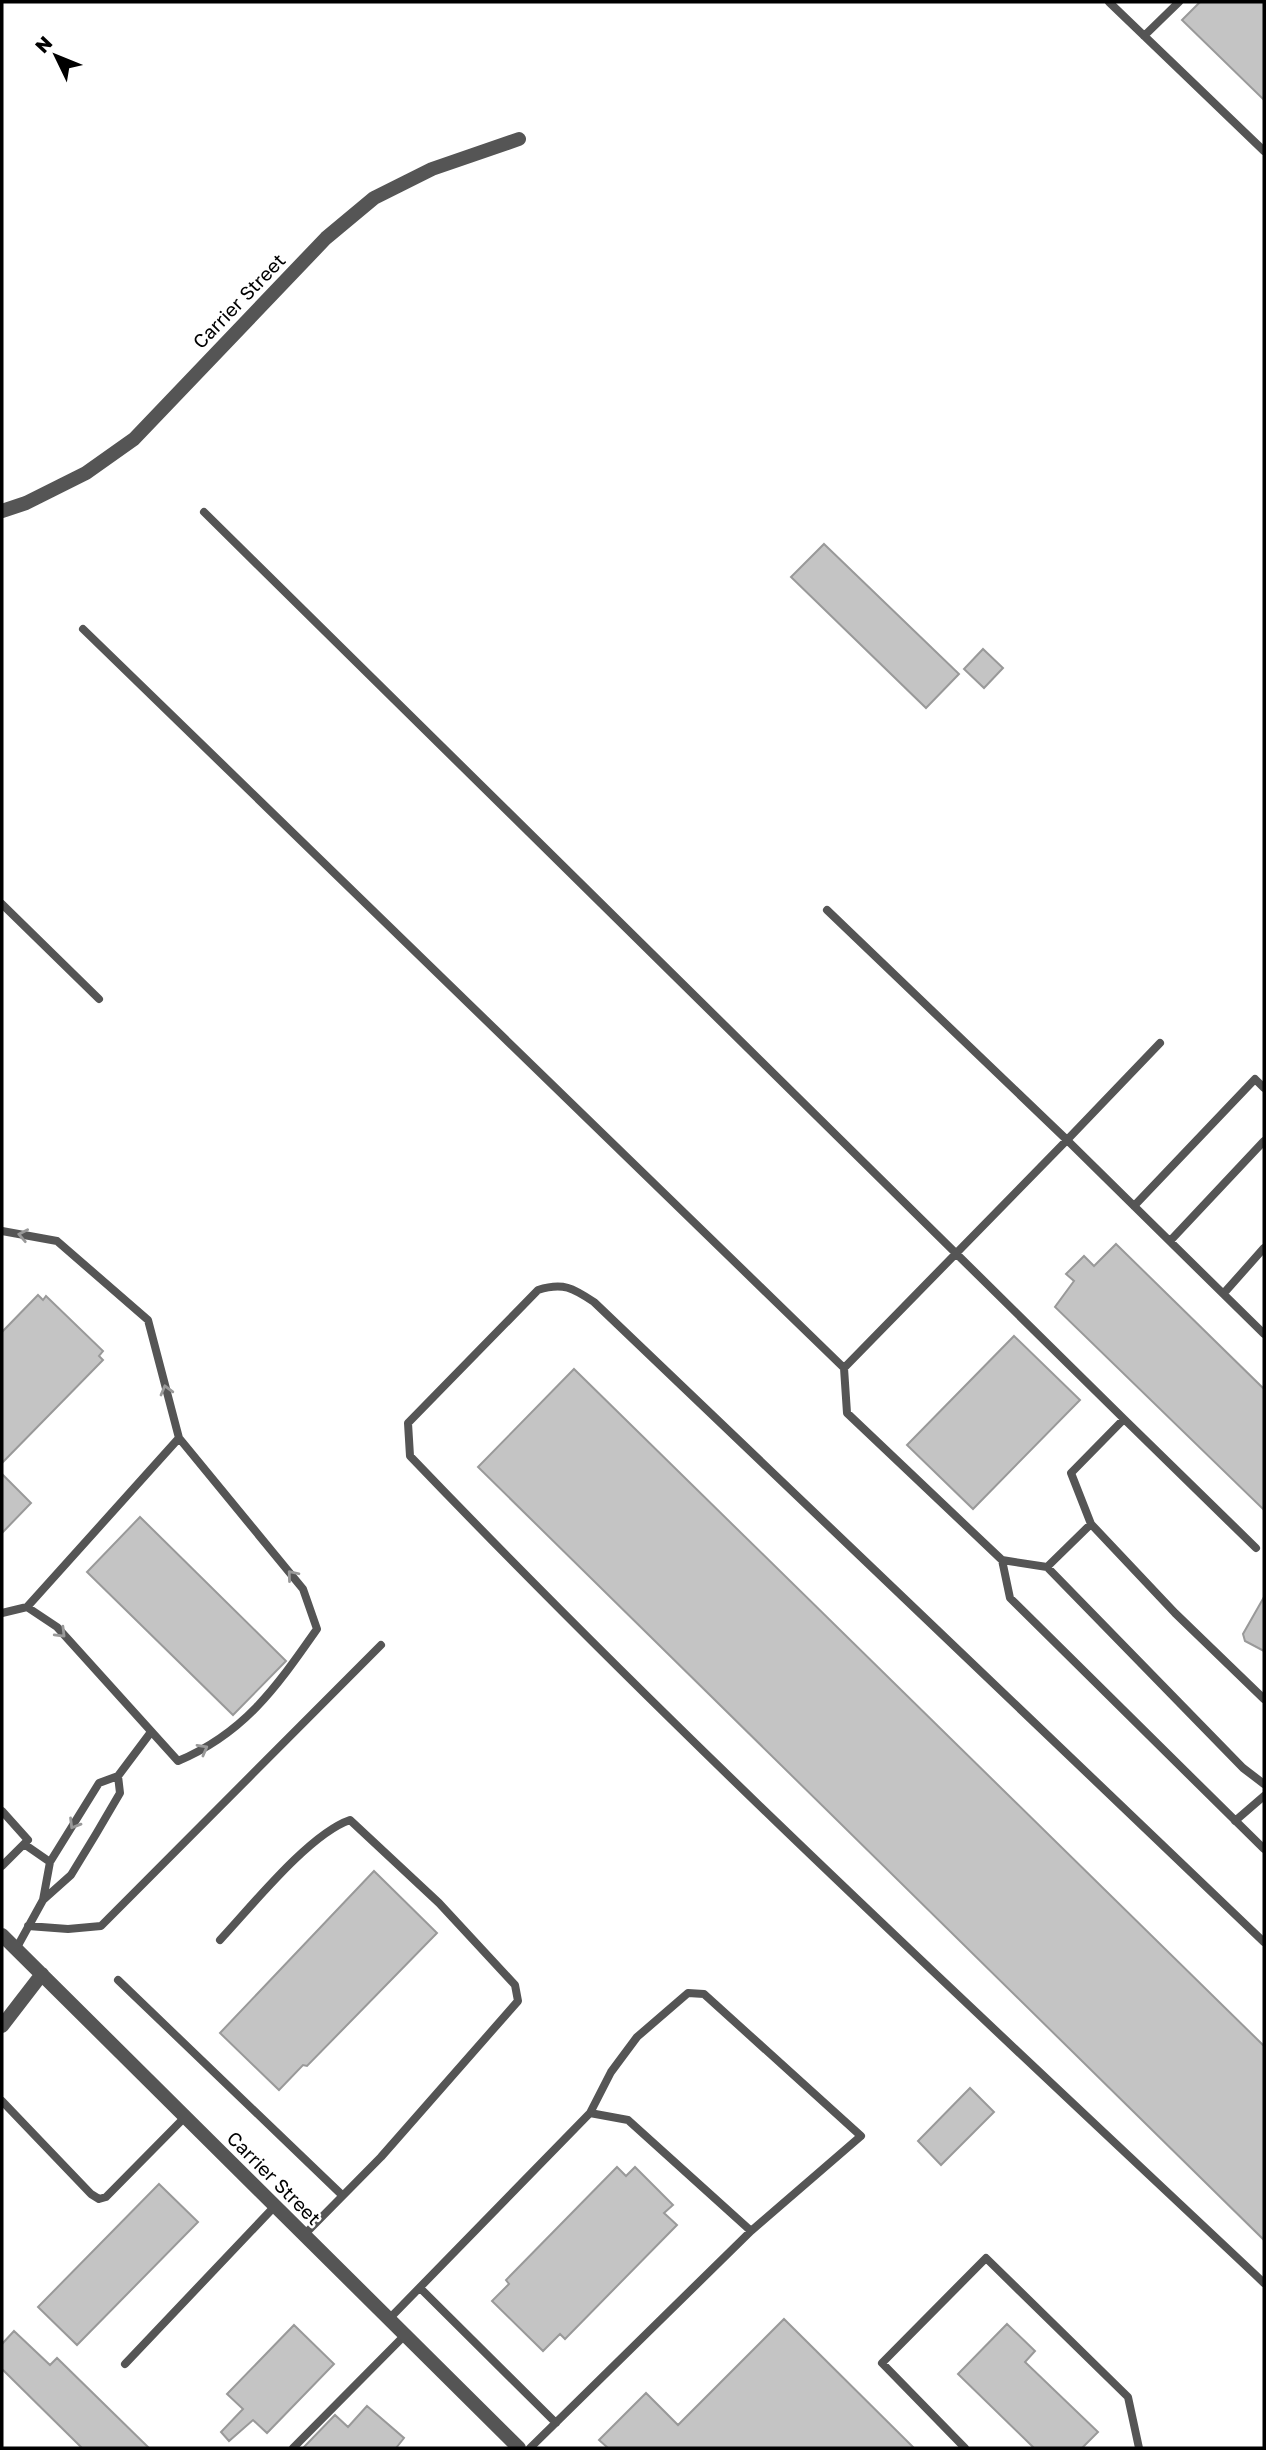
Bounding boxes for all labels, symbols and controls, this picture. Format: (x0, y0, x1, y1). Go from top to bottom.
north arrow (21, 21, 91, 91)
text: N (30, 31, 57, 57)
street label: Carrier Street (188, 248, 290, 353)
one-way arrow (17, 1228, 29, 1243)
one-way arrow (160, 1384, 174, 1396)
one-way arrow (288, 1570, 300, 1583)
one-way arrow (52, 1624, 65, 1637)
one-way arrow (196, 1744, 209, 1757)
one-way arrow (69, 1816, 82, 1829)
street label: Carrier Street (223, 2126, 326, 2229)

